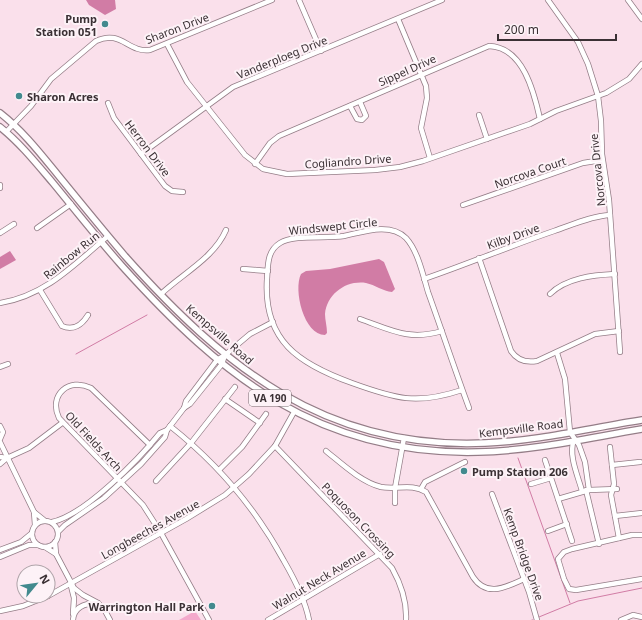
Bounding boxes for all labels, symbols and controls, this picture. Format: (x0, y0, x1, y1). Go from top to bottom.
street label: Sharon Drive (143, 9, 211, 47)
place label: Pump Station 051 (36, 11, 97, 39)
scale bar (498, 16, 616, 42)
marker: Pump Station 051 (100, 19, 110, 29)
text: 200 m (504, 21, 539, 38)
street label: Vanderploeg Drive (235, 32, 329, 82)
street label: Sippel Drive (376, 51, 438, 89)
place label: Sharon Acres (27, 89, 99, 104)
marker: Sharon Acres (14, 91, 24, 101)
street label: Herron Drive (122, 117, 174, 179)
street label: Norcova Drive (586, 133, 608, 207)
street label: Cogliandro Drive (304, 150, 392, 172)
street label: Norcova Court (492, 153, 568, 191)
street label: Windswept Circle (288, 214, 378, 238)
street label: Kilby Drive (485, 220, 541, 252)
street label: Rainbow Run (40, 228, 102, 282)
street label: Kempsville Road (183, 300, 257, 368)
road number: VA 190 (249, 390, 291, 406)
street label: Old Fields Arch (62, 408, 126, 474)
street label: Kempsville Road (478, 415, 564, 441)
place label: Pump Station 206 (472, 464, 568, 479)
marker: Pump Station 206 (459, 466, 469, 476)
street label: Poquoson Crossing (319, 479, 399, 561)
street label: Longbeeches Avenue (98, 496, 202, 562)
street label: Kemp Bridge Drive (500, 506, 548, 602)
street label: Walnut Neck Avenue (269, 545, 369, 613)
north arrow (16, 564, 56, 604)
text: N (36, 571, 54, 586)
place label: Warrington Hall Park (89, 599, 204, 614)
marker: Warrington Hall Park (207, 601, 217, 611)

